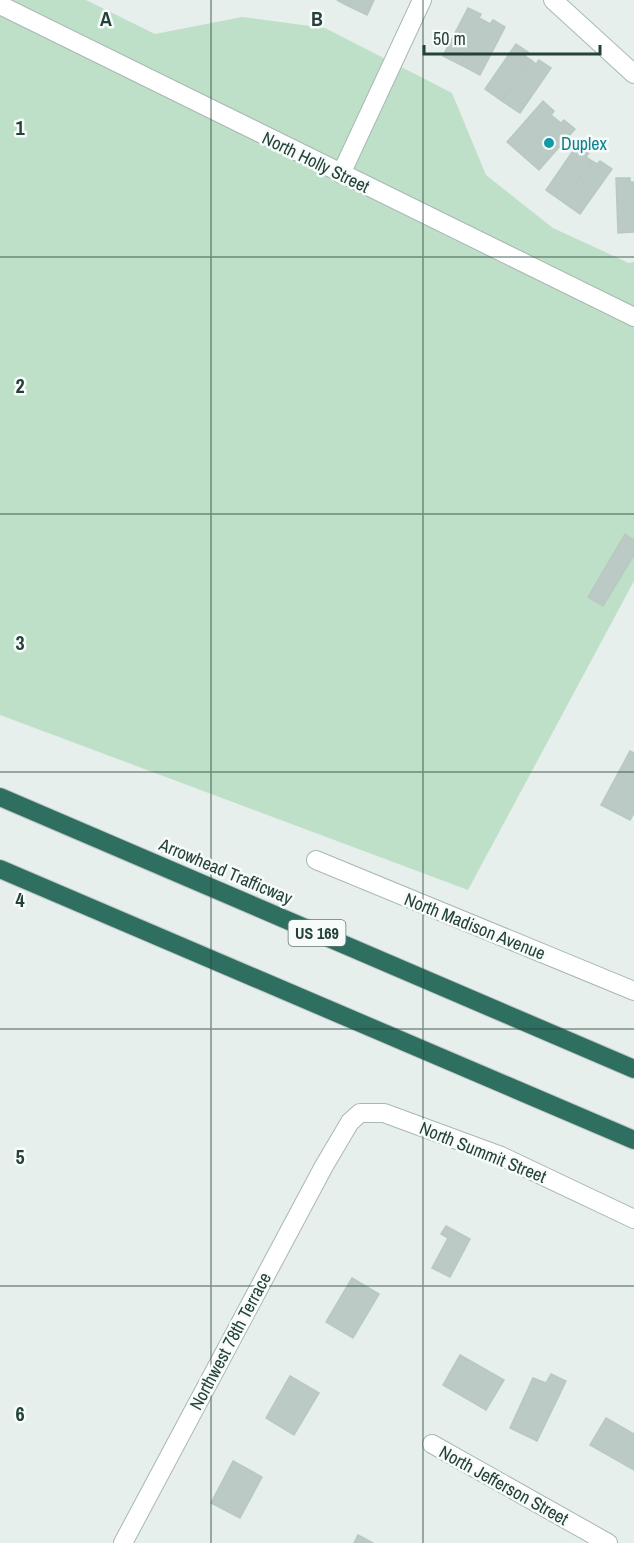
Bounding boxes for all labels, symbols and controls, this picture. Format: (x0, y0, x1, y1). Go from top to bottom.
text: A (100, 5, 112, 32)
text: B (311, 5, 323, 32)
scale bar (424, 18, 600, 56)
text: 50 m (433, 26, 466, 51)
text: 1 (15, 114, 25, 141)
street label: North Holly Street (258, 125, 374, 199)
place label: Duplex (561, 131, 608, 156)
marker: Duplex (542, 136, 556, 150)
text: 2 (15, 372, 25, 399)
text: 3 (15, 629, 25, 656)
street label: Arrowhead Trafficway (155, 831, 297, 911)
text: 4 (15, 886, 25, 913)
street label: North Madison Avenue (401, 886, 549, 966)
road number: US 169 (288, 920, 346, 946)
street label: North Summit Street (416, 1115, 550, 1189)
text: 5 (15, 1143, 25, 1170)
street label: Northwest 78th Terrace (183, 1268, 277, 1414)
text: 6 (15, 1400, 25, 1427)
street label: North Jefferson Street (435, 1439, 573, 1531)

